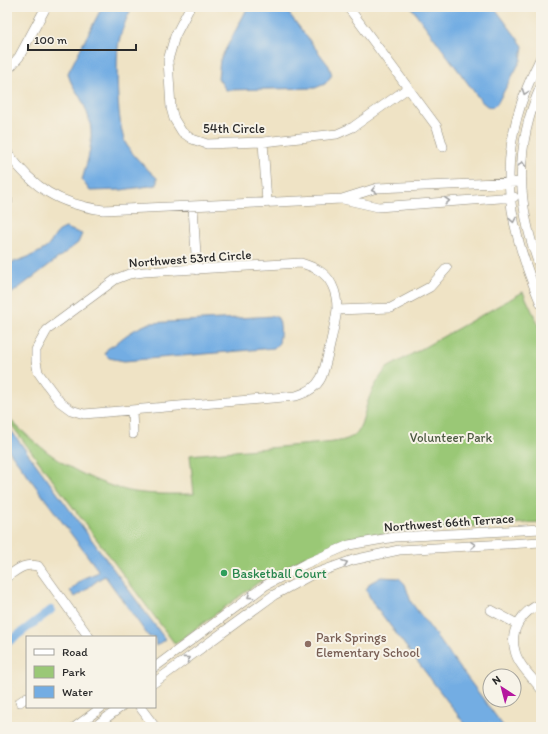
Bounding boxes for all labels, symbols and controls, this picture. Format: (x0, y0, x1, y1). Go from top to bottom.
scale bar (28, 26, 136, 52)
text: 100 m (34, 33, 67, 47)
one-way arrow (521, 89, 529, 96)
street label: 54th Circle (203, 121, 265, 136)
one-way arrow (518, 161, 526, 167)
one-way arrow (371, 185, 377, 193)
one-way arrow (444, 197, 450, 206)
one-way arrow (508, 217, 516, 223)
street label: Northwest 53rd Circle (128, 247, 252, 270)
park label: Volunteer Park (410, 430, 492, 445)
street label: Northwest 66th Terrace (384, 510, 515, 535)
one-way arrow (470, 541, 476, 550)
one-way arrow (341, 559, 348, 568)
place label: Basketball Court (232, 566, 327, 581)
marker: Basketball Court (219, 568, 229, 578)
one-way arrow (247, 591, 254, 598)
place label: Park Springs Elementary School (316, 630, 420, 660)
legend (26, 636, 156, 708)
marker: Park Springs Elementary School (303, 639, 313, 649)
text: Road (62, 645, 88, 659)
one-way arrow (182, 657, 189, 664)
text: Park (62, 665, 86, 679)
north arrow (482, 668, 522, 708)
text: N (490, 673, 503, 688)
text: Water (62, 685, 93, 699)

